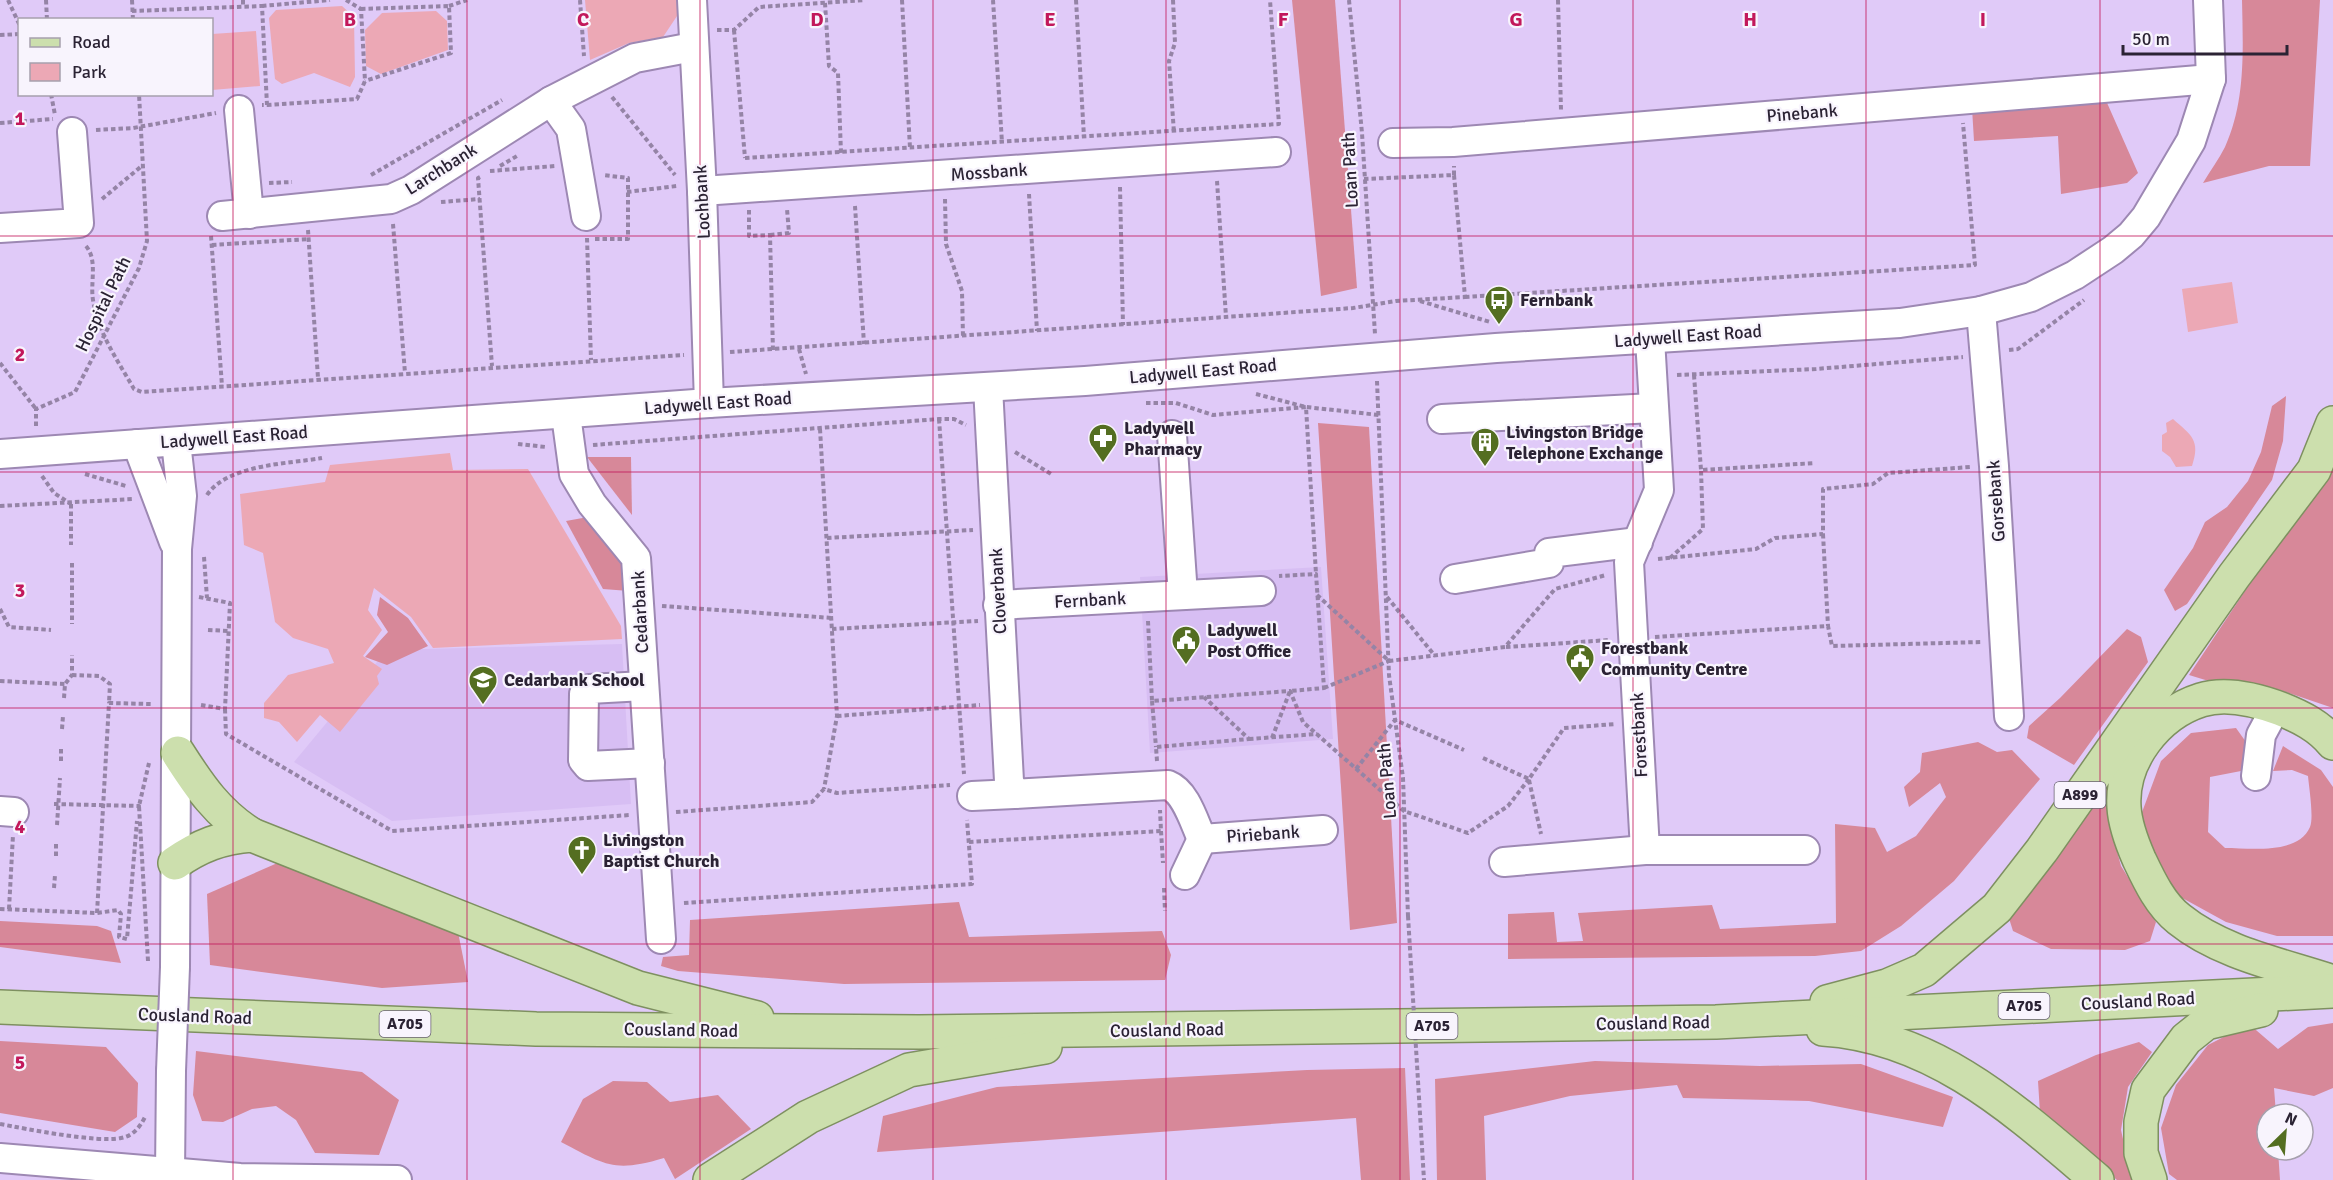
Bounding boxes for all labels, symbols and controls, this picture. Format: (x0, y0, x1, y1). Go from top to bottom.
text: B (344, 7, 356, 32)
text: C (577, 7, 589, 32)
text: D (810, 7, 824, 32)
text: E (1044, 7, 1056, 32)
text: F (1278, 7, 1289, 32)
text: G (1509, 7, 1523, 32)
text: H (1743, 7, 1757, 32)
text: I (1980, 7, 1986, 32)
legend (18, 18, 213, 96)
scale bar (2123, 18, 2286, 56)
text: 50 m (2132, 28, 2170, 50)
text: Road (72, 31, 111, 53)
text: Park (72, 61, 107, 83)
street label: Pinebank (1765, 99, 1839, 127)
text: 1 (15, 106, 26, 131)
street label: Loan Path (1337, 131, 1363, 209)
street label: Larchbank (401, 138, 481, 200)
street label: Mossbank (950, 158, 1028, 186)
street label: Lochbank (689, 164, 715, 240)
street label: Hospital Path (70, 253, 136, 355)
bus stop icon: Fernbank (1483, 284, 1515, 326)
place label: Fernbank (1520, 289, 1594, 311)
street label: Ladywell East Road (1613, 320, 1763, 352)
text: 2 (15, 342, 25, 367)
street label: Ladywell East Road (1128, 354, 1278, 388)
street label: Ladywell East Road (643, 387, 793, 419)
place label: Ladywell Pharmacy (1124, 417, 1202, 460)
street label: Ladywell East Road (159, 421, 309, 453)
place label: Livingston Bridge Telephone Exchange (1506, 421, 1663, 464)
pharmacy icon: Ladywell Pharmacy (1087, 422, 1119, 464)
building icon: Livingston Bridge Telephone Exchange (1469, 426, 1501, 468)
street label: Gorsebank (1982, 459, 2010, 543)
street label: Cloverbank (985, 547, 1011, 635)
street label: Cedarbank (627, 570, 653, 654)
text: 3 (15, 578, 25, 603)
street label: Fernbank (1054, 587, 1126, 613)
place label: Ladywell Post Office (1207, 619, 1291, 662)
public building icon: Ladywell Post Office (1170, 624, 1202, 666)
place label: Forestbank Community Centre (1601, 637, 1747, 680)
public building icon: Forestbank Community Centre (1564, 642, 1596, 684)
school or university icon: Cedarbank School (467, 664, 499, 706)
place label: Cedarbank School (504, 669, 645, 691)
street label: Forestbank (1626, 692, 1652, 778)
street label: Loan Path (1373, 742, 1401, 820)
road number: A899 (2054, 782, 2106, 808)
text: 4 (15, 814, 26, 839)
street label: Piriebank (1226, 820, 1300, 848)
place label: Livingston Baptist Church (603, 829, 720, 872)
church icon: Livingston Baptist Church (566, 834, 598, 876)
street label: Cousland Road (2080, 987, 2196, 1015)
road number: A705 (1998, 993, 2050, 1019)
street label: Cousland Road (138, 1003, 252, 1029)
road number: A705 (380, 1011, 430, 1037)
street label: Cousland Road (1596, 1011, 1710, 1035)
road number: A705 (1406, 1013, 1458, 1039)
street label: Cousland Road (624, 1018, 738, 1042)
street label: Cousland Road (1110, 1018, 1224, 1042)
text: 5 (15, 1050, 25, 1075)
north arrow (2255, 1102, 2315, 1162)
text: N (2282, 1108, 2300, 1131)

